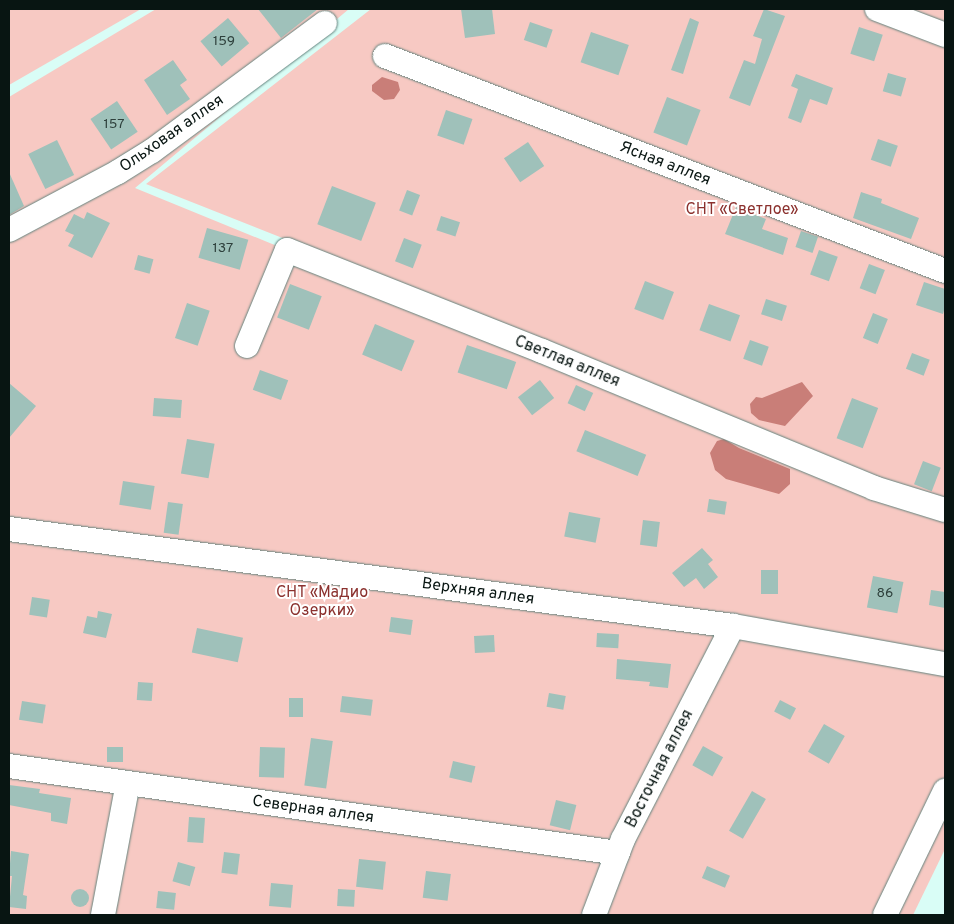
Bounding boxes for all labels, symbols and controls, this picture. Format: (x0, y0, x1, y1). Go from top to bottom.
house number: 159 (213, 34, 235, 50)
street label: Ольховая аллея (116, 91, 228, 177)
house number: 157 (103, 117, 125, 133)
street label: Ясная аллея (617, 138, 713, 190)
park label: СНТ «Светлое» (685, 200, 799, 220)
house number: 137 (213, 241, 233, 257)
street label: Светлая аллея (511, 332, 623, 392)
street label: Верхняя аллея (420, 575, 536, 609)
park label: СНТ «Мадио Озерки» (276, 583, 368, 621)
house number: 86 (877, 586, 893, 602)
street label: Восточная аллея (622, 707, 698, 831)
street label: Северная аллея (251, 792, 375, 828)

